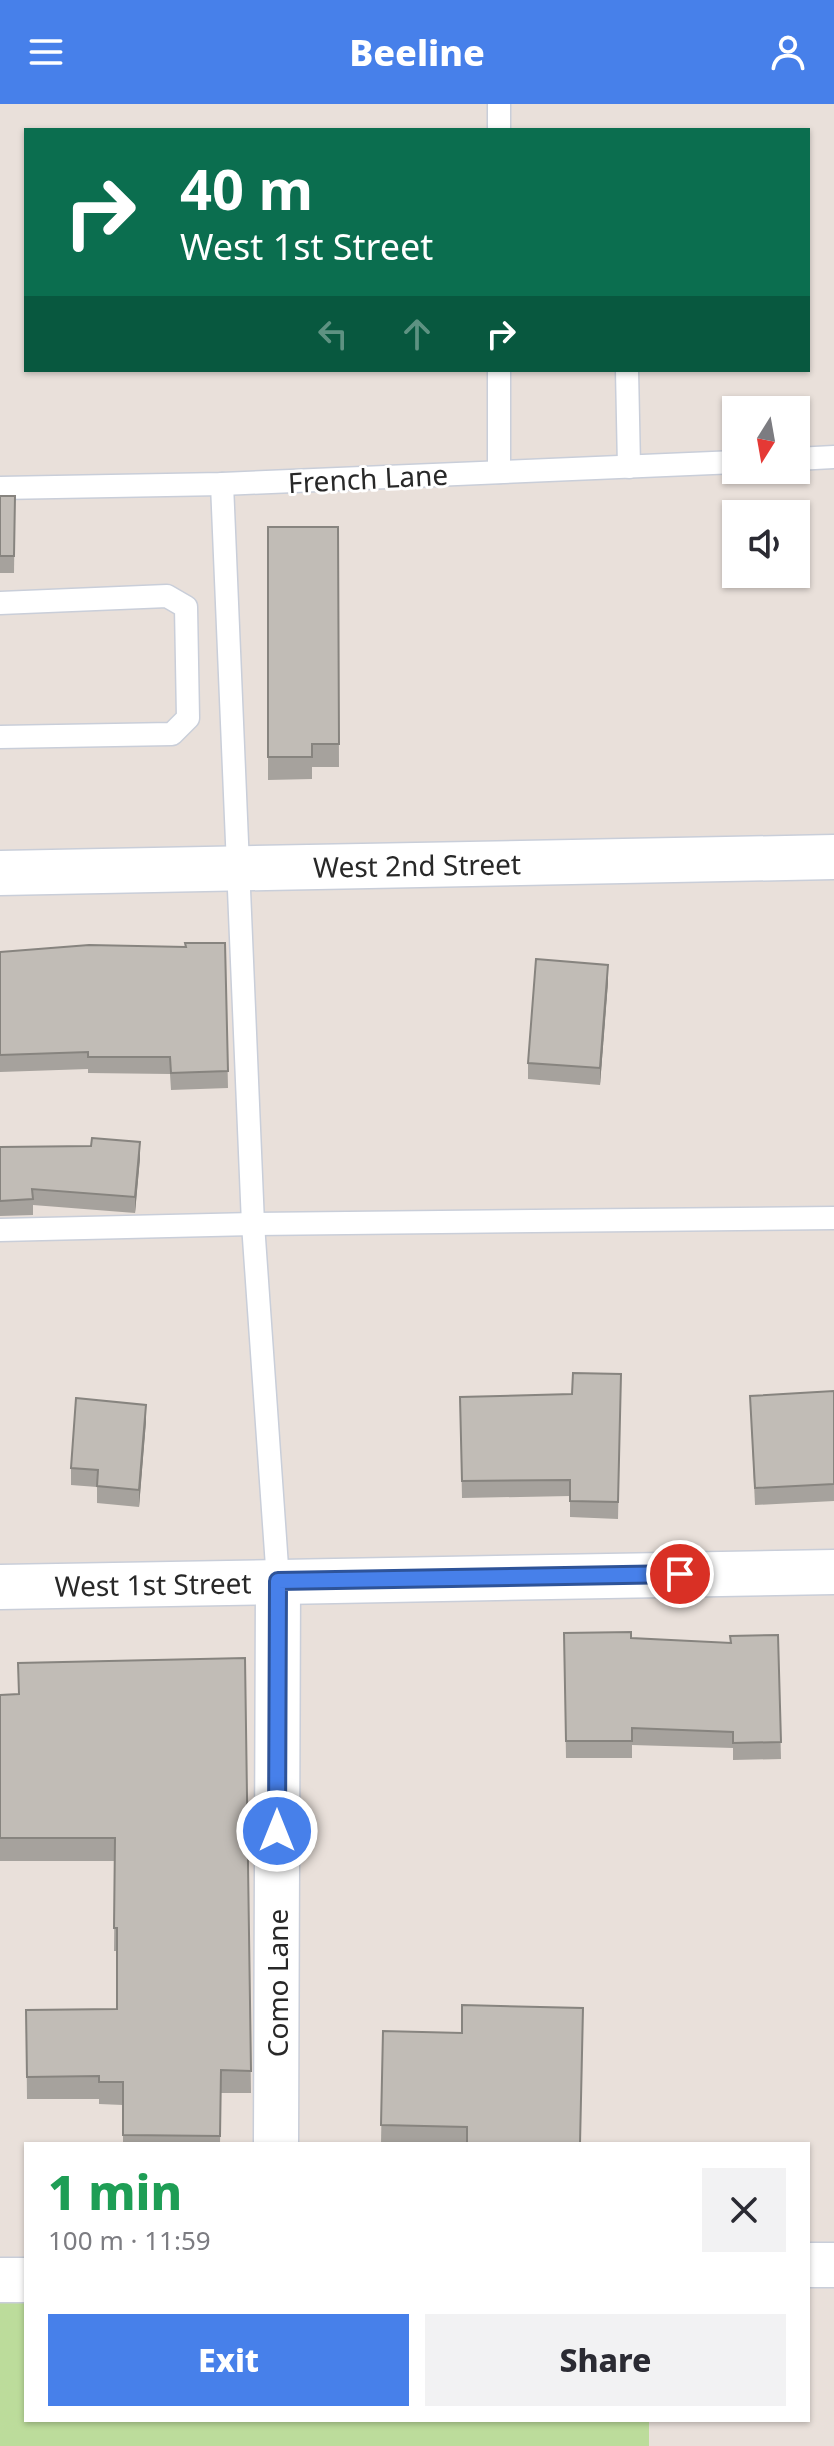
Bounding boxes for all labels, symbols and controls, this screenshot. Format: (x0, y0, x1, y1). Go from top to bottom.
text: Beeline (349, 28, 485, 77)
icon: menu (24, 30, 68, 74)
icon: person (766, 30, 810, 74)
text: 40 m (180, 150, 313, 226)
icon: right (48, 160, 152, 264)
text: West 1st Street (180, 222, 433, 271)
icon: left (311, 312, 355, 356)
icon: ahead (395, 312, 439, 356)
icon: right (479, 312, 523, 356)
north arrow (722, 396, 810, 484)
map controls (722, 396, 810, 588)
street label: French Lane (287, 455, 449, 501)
button: sound (722, 500, 810, 588)
street label: West 2nd Street (313, 844, 521, 886)
pin (646, 1540, 714, 1608)
icon: arrive (658, 1552, 702, 1596)
street label: West 1st Street (54, 1563, 252, 1605)
position arrow (235, 1789, 319, 1873)
street label: Como Lane (258, 1909, 296, 2057)
text: 1 min (48, 2159, 182, 2224)
button: close (702, 2168, 786, 2252)
text: 100 m · 11:59 (48, 2222, 211, 2258)
button: Exit (48, 2314, 409, 2406)
button: Share (425, 2314, 786, 2406)

